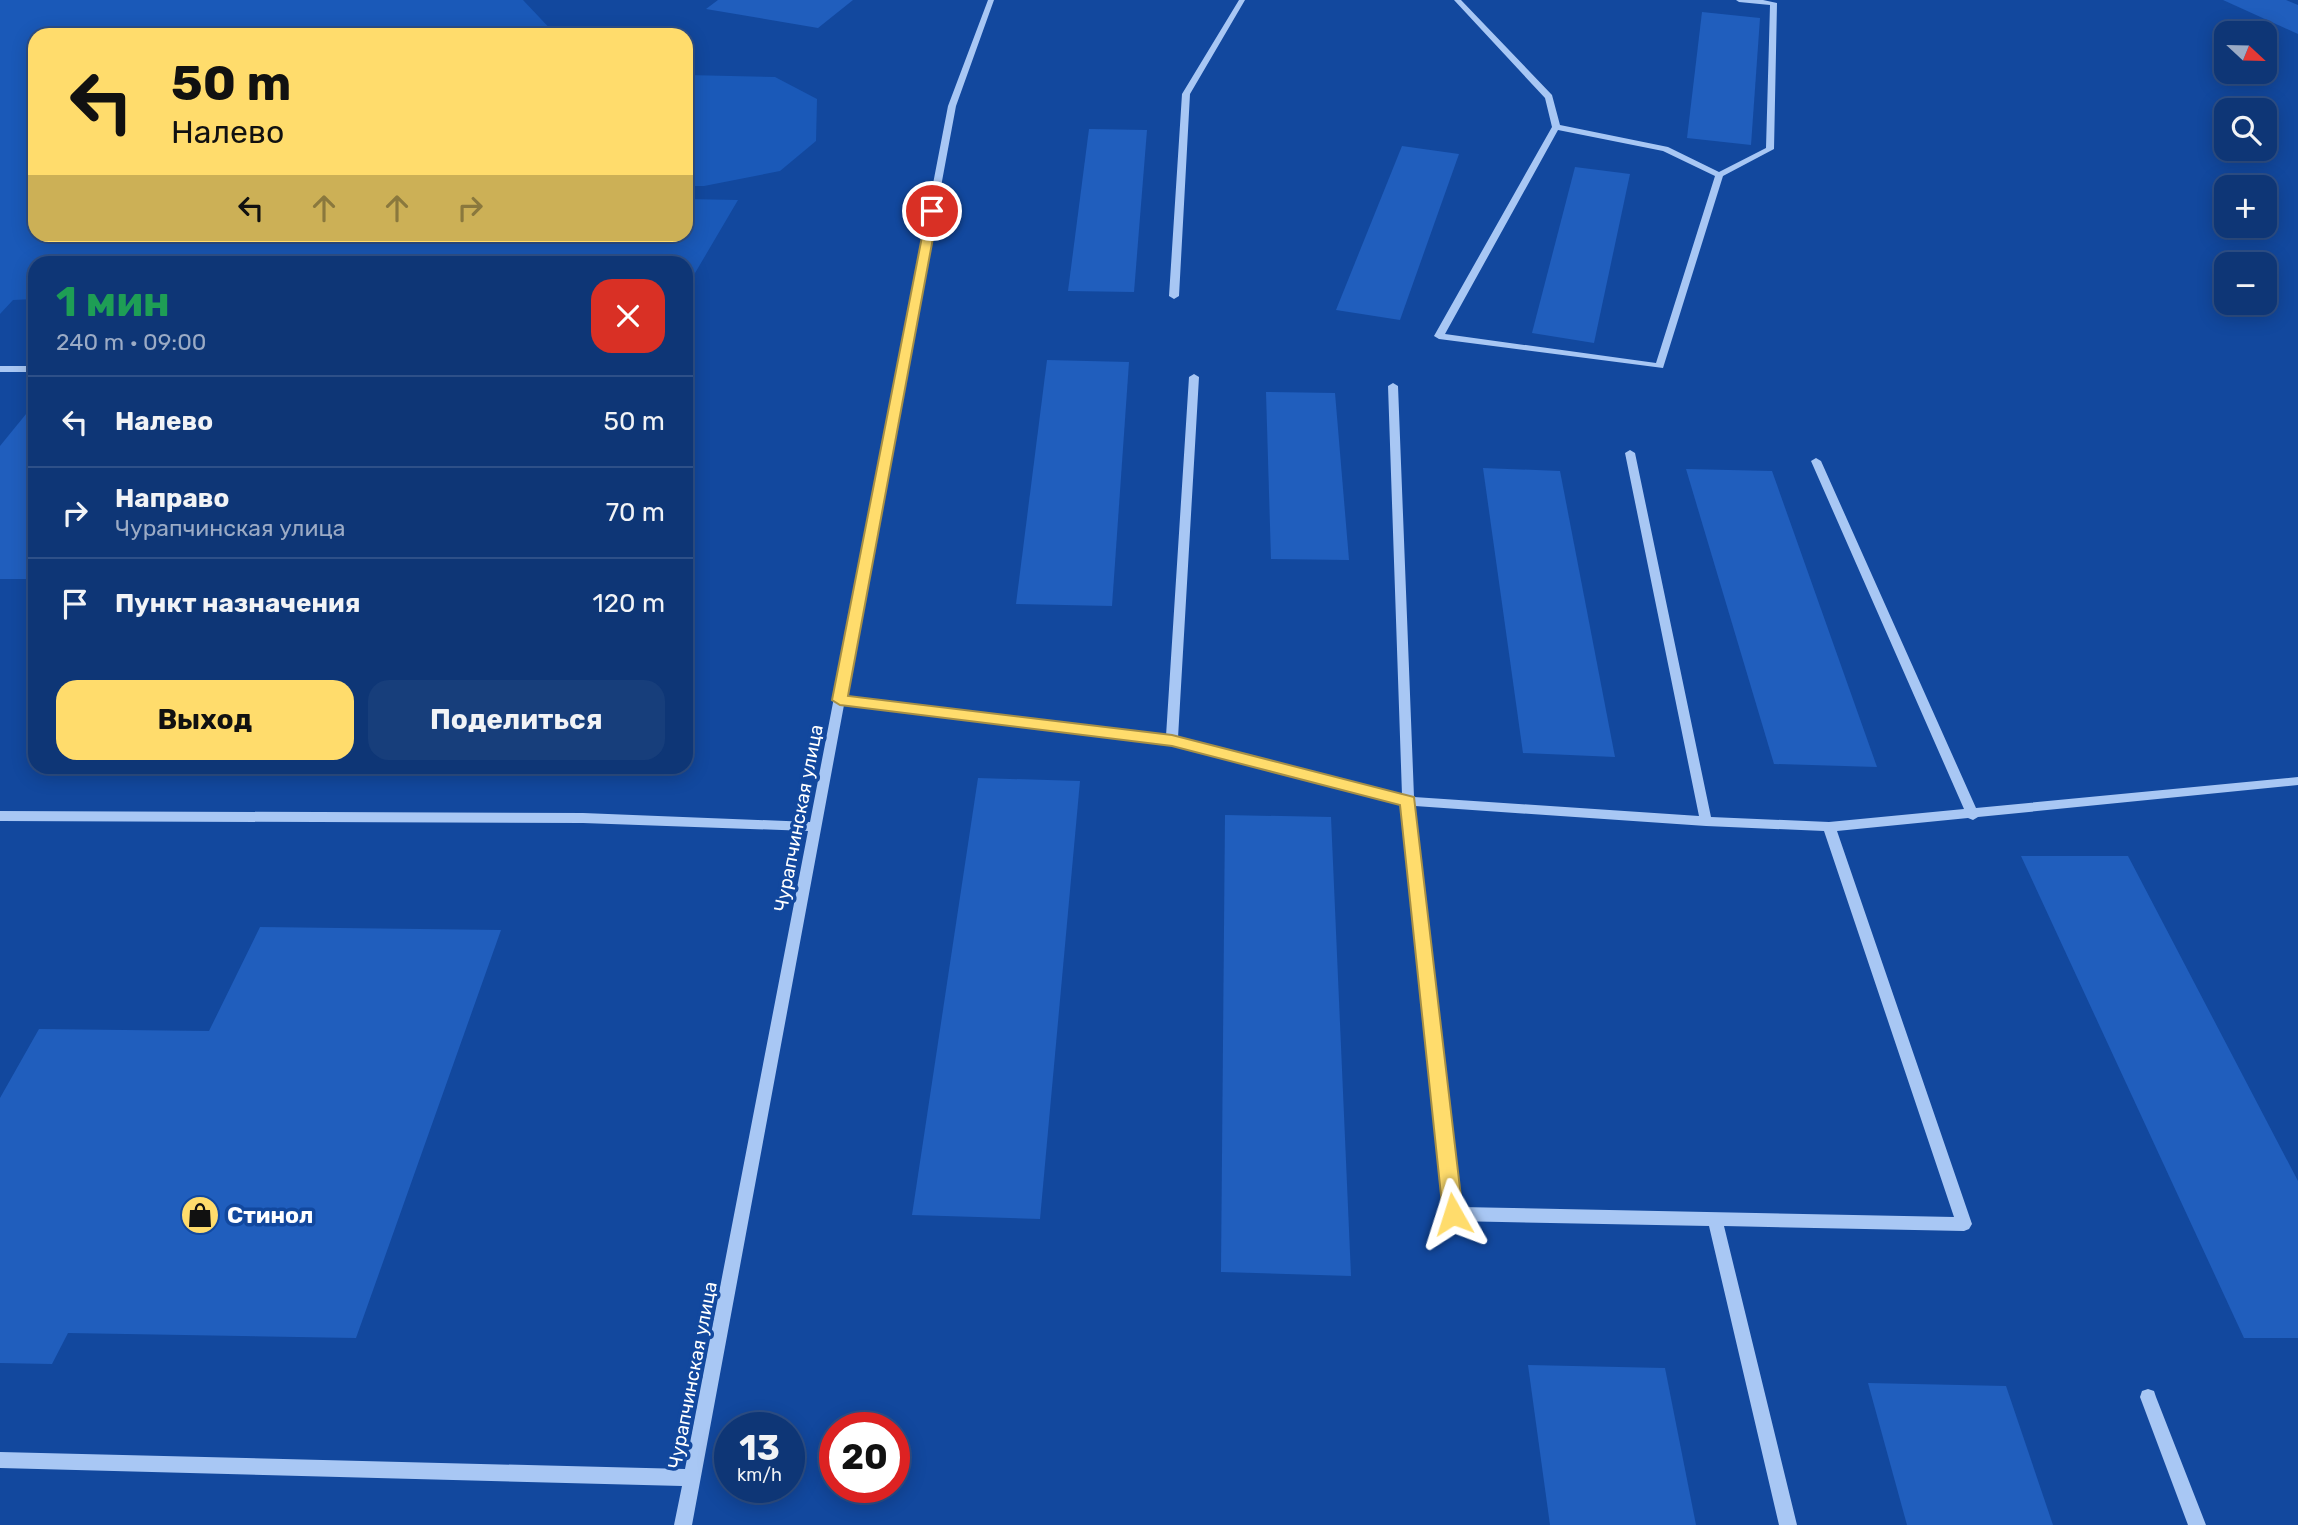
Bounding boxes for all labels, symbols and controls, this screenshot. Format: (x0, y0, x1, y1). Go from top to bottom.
north arrow (2214, 21, 2277, 84)
map controls (2214, 21, 2277, 315)
text: 50 m (171, 54, 291, 112)
icon: left (56, 56, 147, 147)
button: search (2214, 98, 2277, 161)
text: Налево (171, 113, 284, 151)
button: + (2214, 175, 2277, 238)
pin (902, 181, 962, 241)
icon: left (232, 189, 270, 227)
icon: ahead (305, 189, 343, 227)
icon: ahead (378, 189, 416, 227)
icon: right (451, 189, 489, 227)
icon: arrive (913, 192, 951, 230)
button: − (2214, 252, 2277, 315)
text: 1 мин (56, 277, 170, 327)
button: close (591, 279, 665, 353)
text: 240 m · 09:00 (56, 328, 206, 356)
icon: left (56, 403, 94, 441)
text: Налево (115, 406, 213, 437)
text: 50 m (604, 406, 665, 437)
text: Направо (115, 483, 229, 514)
icon: right (56, 494, 94, 532)
text: 70 m (606, 497, 665, 528)
text: Чурапчинская улица (115, 514, 345, 542)
icon: arrive (56, 585, 94, 623)
text: Пункт назначения (115, 588, 360, 619)
text: 120 m (593, 588, 665, 619)
button: Выход (56, 680, 354, 760)
button: Поделиться (368, 680, 665, 760)
street label: Чурапчинская улица (769, 722, 828, 914)
position arrow (1416, 1177, 1490, 1251)
shop icon: Стинол (179, 1194, 221, 1236)
place label: Стинол (227, 1201, 313, 1229)
street label: Чурапчинская улица (663, 1279, 722, 1471)
speed limit sign: 20 (819, 1412, 910, 1503)
text: 13 (739, 1427, 780, 1469)
text: km/h (737, 1464, 782, 1486)

